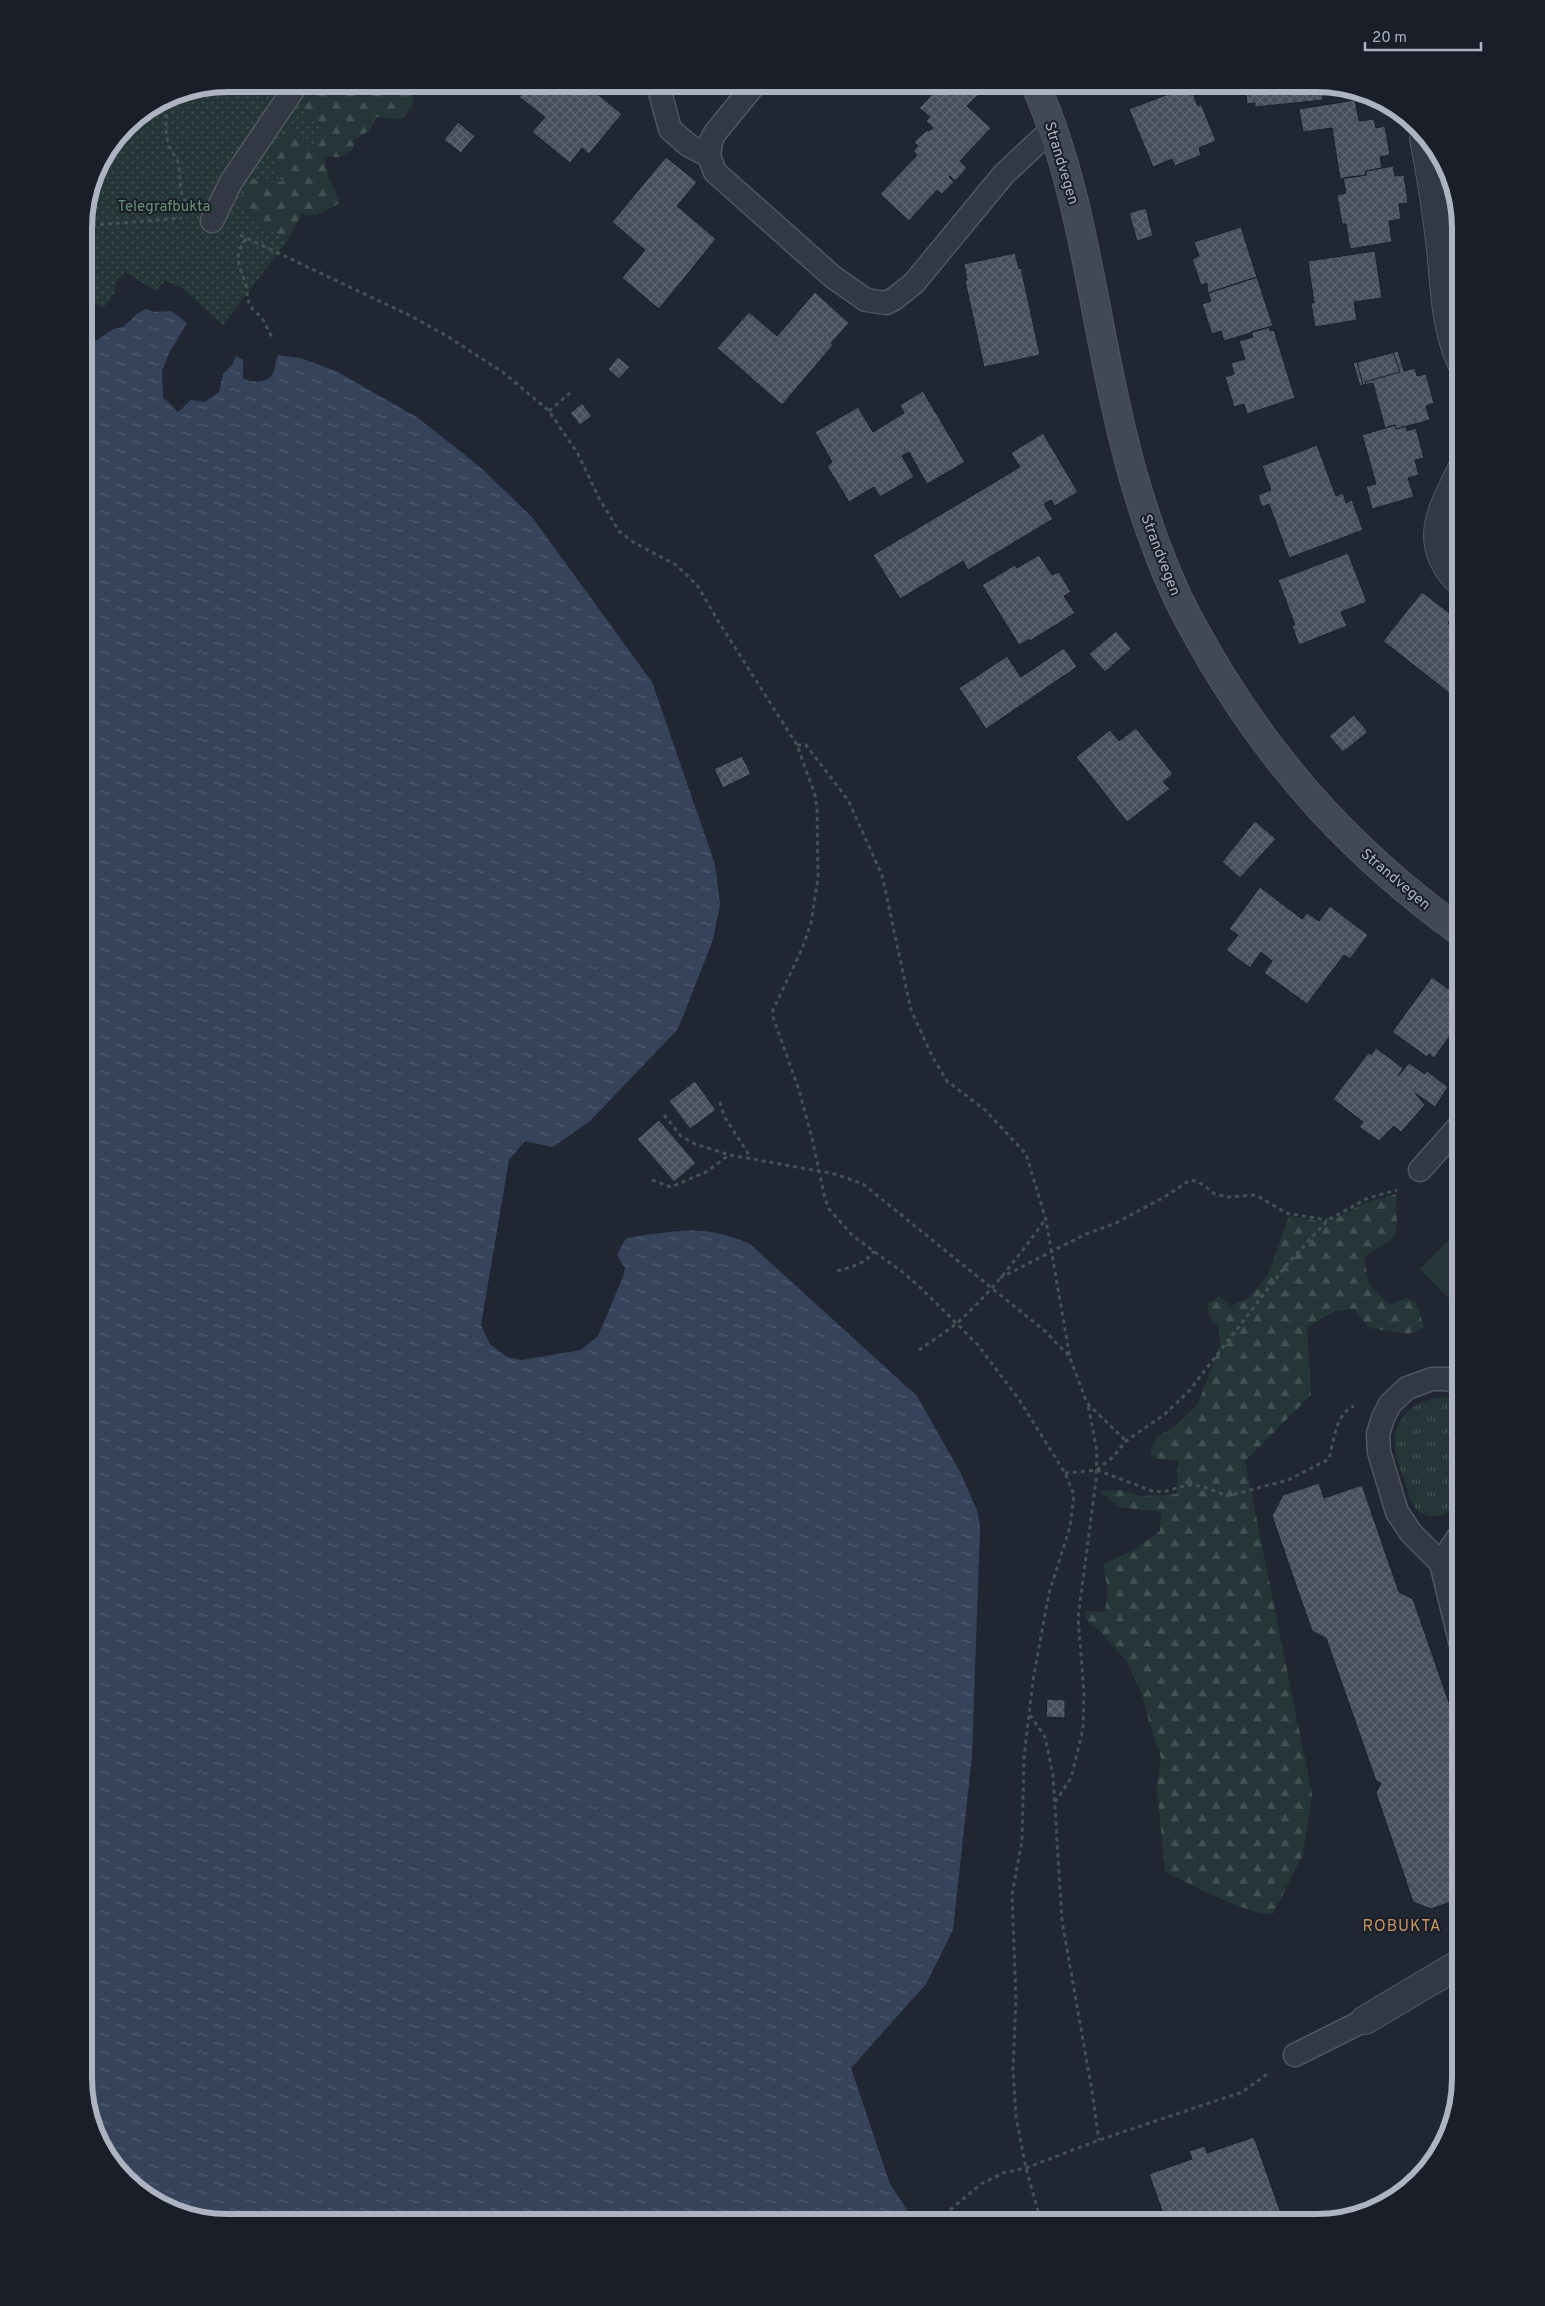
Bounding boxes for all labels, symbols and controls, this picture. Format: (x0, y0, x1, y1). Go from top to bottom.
scale bar (1365, 20, 1481, 52)
text: 20 m (1372, 29, 1407, 48)
street label: Strandvegen (1039, 120, 1082, 207)
park label: Telegrafbukta (118, 198, 210, 217)
street label: Strandvegen (1135, 512, 1184, 599)
street label: Strandvegen (1356, 845, 1434, 915)
district label: ROBUKTA (1362, 1917, 1442, 1937)

